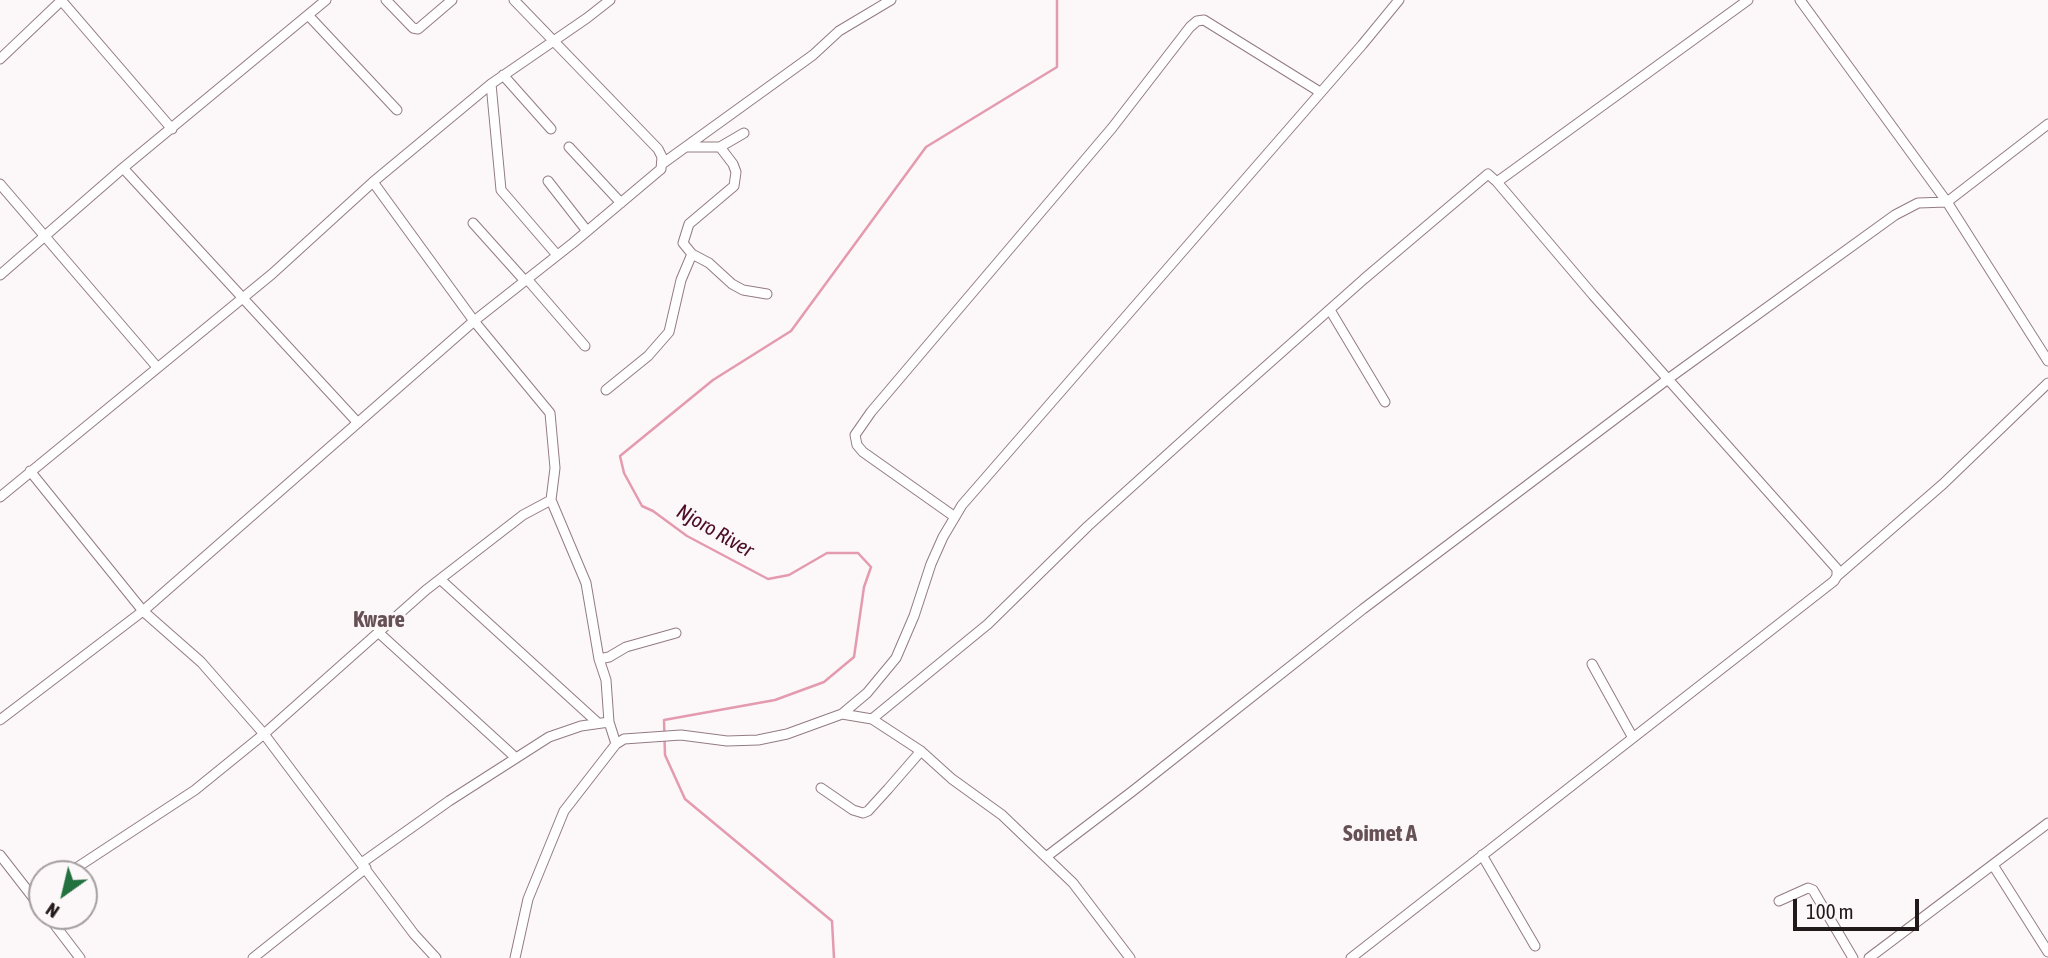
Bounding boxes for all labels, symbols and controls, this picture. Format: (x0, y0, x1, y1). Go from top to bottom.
water label: Njoro River (672, 499, 758, 563)
district label: Kware (353, 606, 405, 634)
district label: Soimet A (1343, 820, 1417, 848)
north arrow (28, 860, 98, 930)
scale bar (1796, 884, 1922, 928)
text: N (42, 898, 63, 923)
text: 100 m (1806, 899, 1854, 923)

